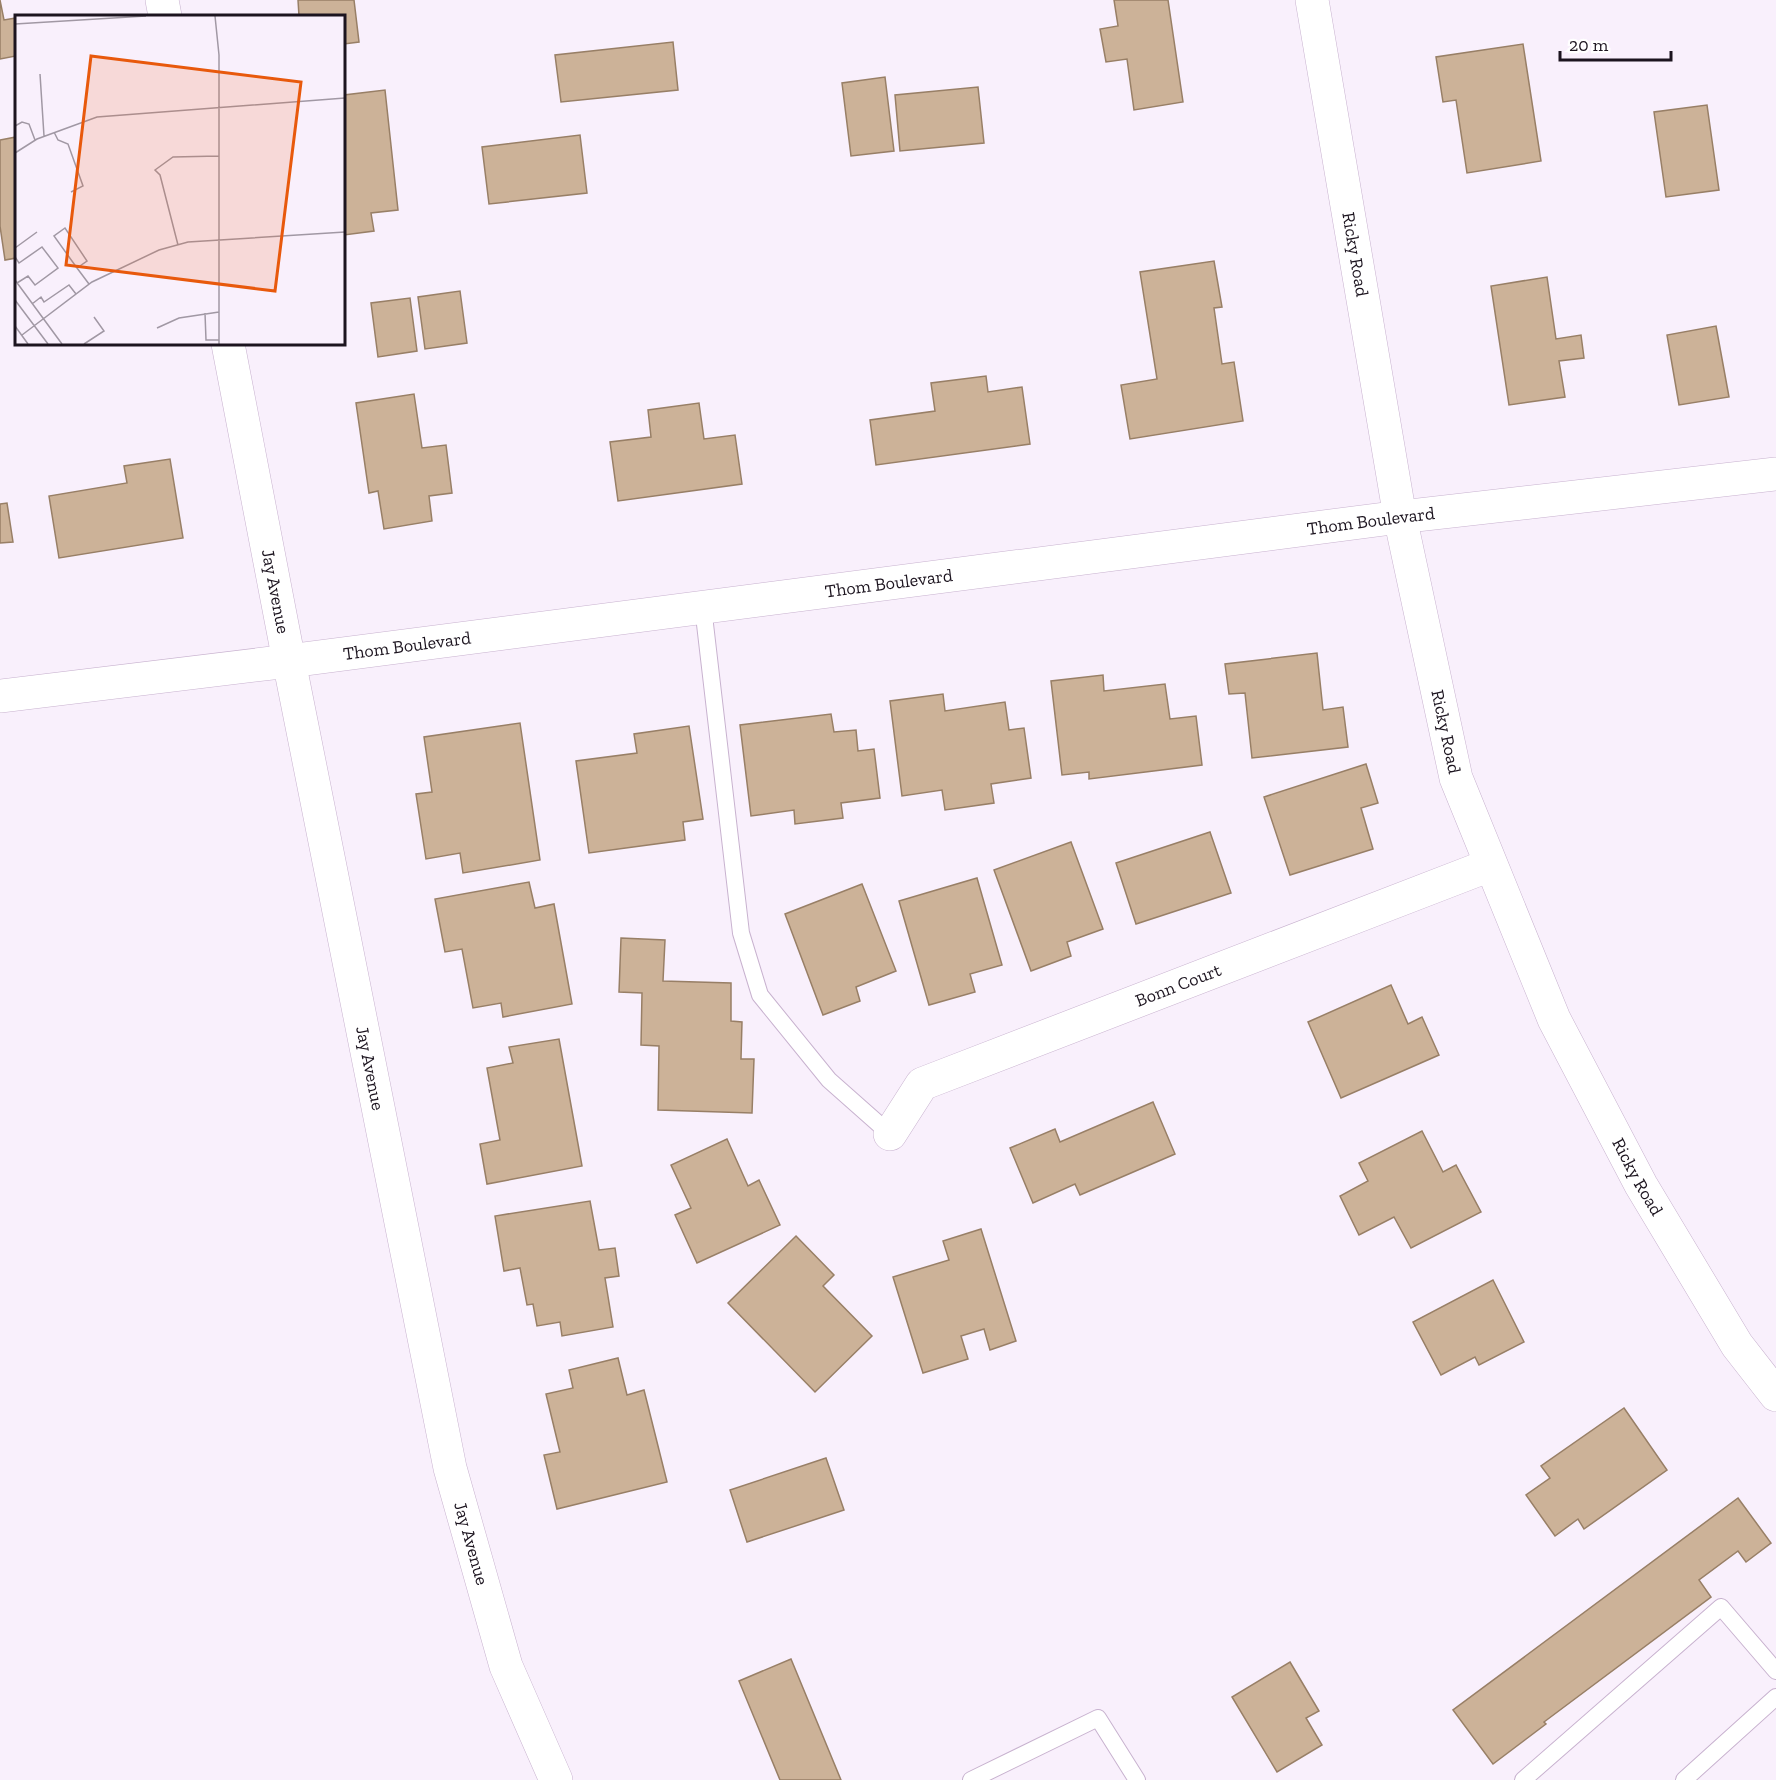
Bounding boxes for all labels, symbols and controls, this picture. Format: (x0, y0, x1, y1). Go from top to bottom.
inset map (15, 15, 345, 345)
scale bar (1560, 24, 1671, 62)
text: 20 m (1569, 34, 1609, 56)
street label: Ricky Road (1337, 210, 1373, 298)
street label: Thom Boulevard (1306, 502, 1436, 540)
street label: Jay Avenue (257, 547, 294, 636)
street label: Thom Boulevard (824, 564, 954, 602)
street label: Thom Boulevard (342, 627, 472, 665)
street label: Ricky Road (1426, 688, 1466, 776)
street label: Bonn Court (1132, 959, 1225, 1012)
street label: Jay Avenue (351, 1024, 389, 1112)
street label: Ricky Road (1607, 1134, 1668, 1220)
street label: Jay Avenue (449, 1499, 494, 1587)

